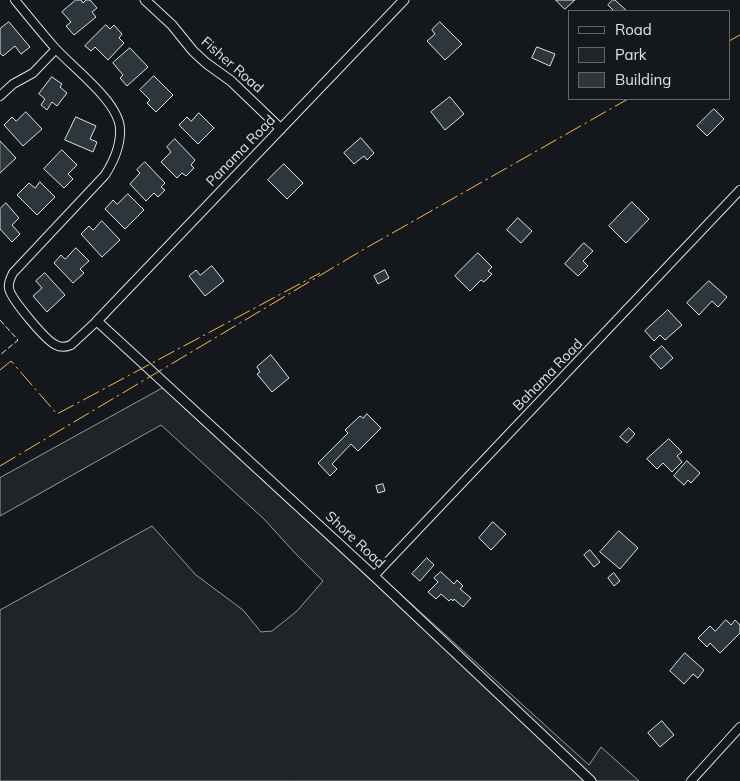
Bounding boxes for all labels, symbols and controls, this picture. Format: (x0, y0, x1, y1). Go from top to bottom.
legend (568, 10, 730, 100)
text: Road (615, 20, 652, 39)
street label: Fisher Road (197, 33, 267, 97)
text: Park (615, 45, 647, 64)
text: Building (615, 70, 671, 89)
street label: Panama Road (203, 112, 279, 190)
street label: Bahama Road (510, 336, 586, 414)
street label: Shore Road (322, 508, 388, 572)

